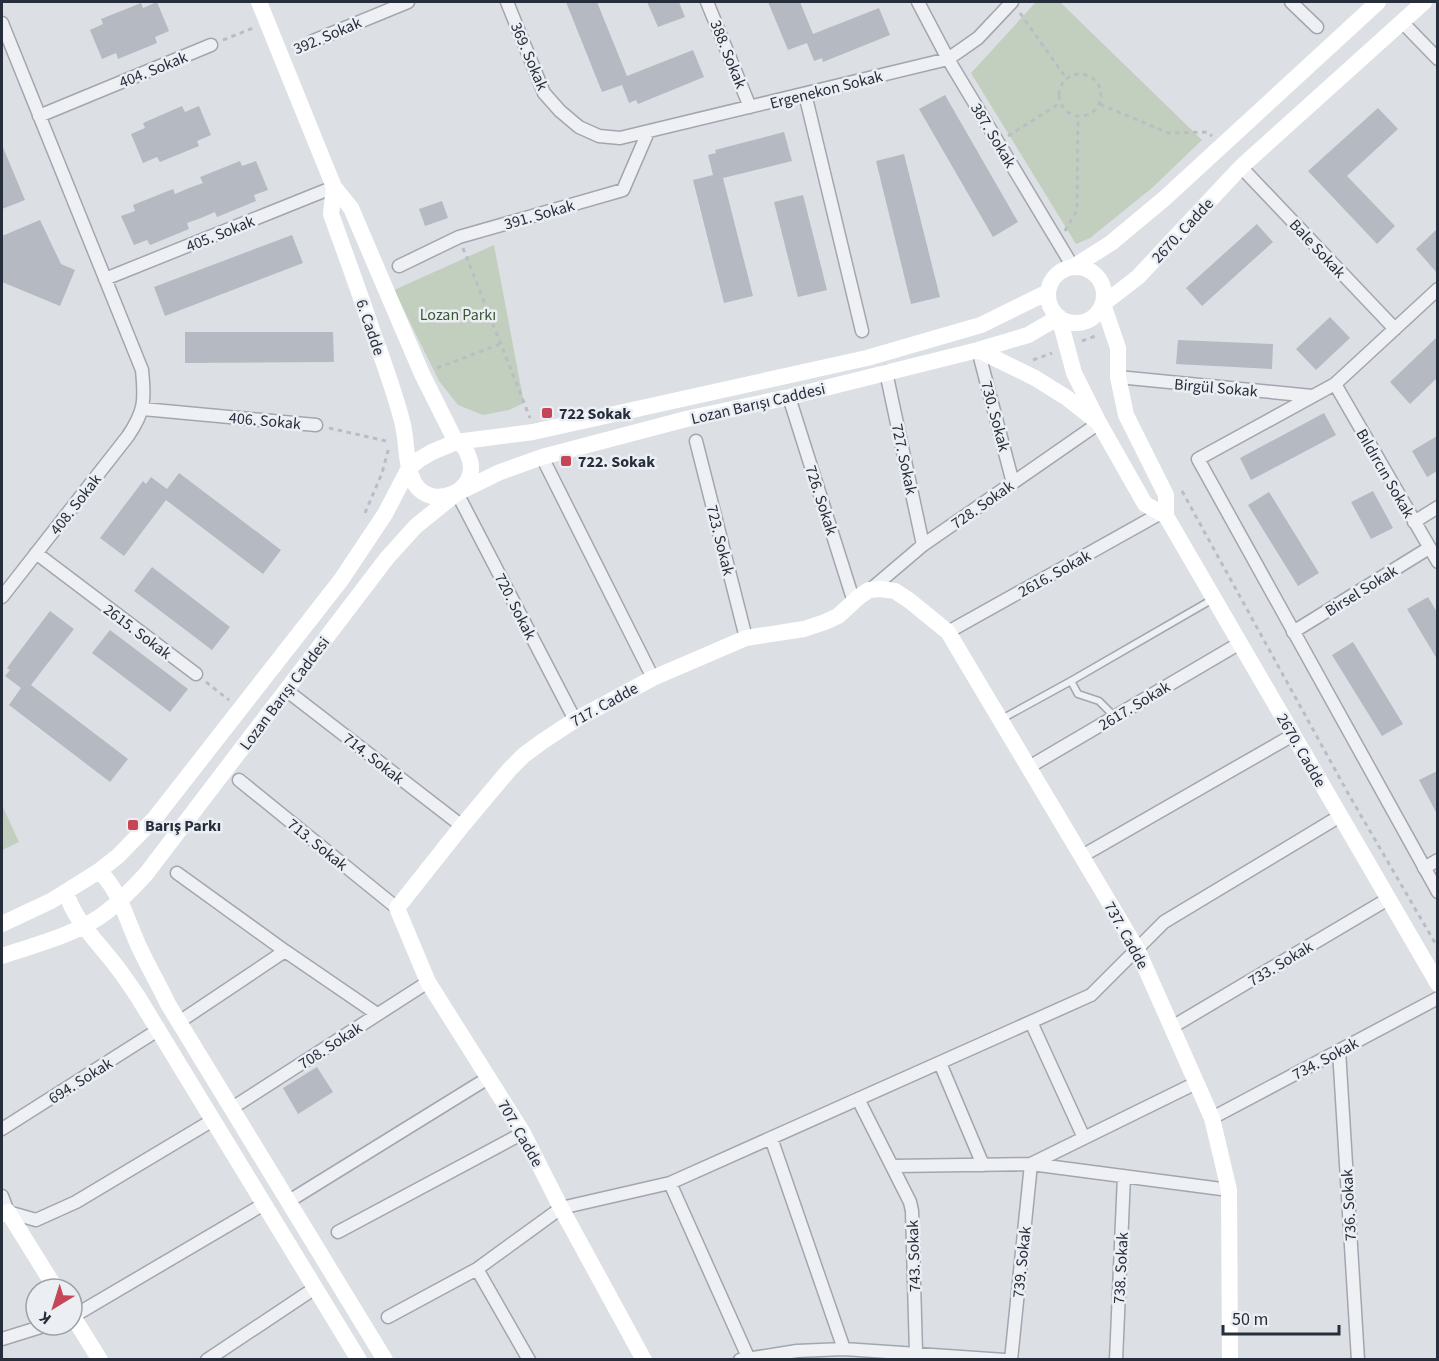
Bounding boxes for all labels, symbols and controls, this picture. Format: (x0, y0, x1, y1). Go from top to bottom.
street label: 392. Sokak (290, 12, 365, 60)
street label: 388. Sokak (704, 17, 752, 92)
street label: 369. Sokak (505, 19, 553, 94)
street label: 404. Sokak (116, 46, 191, 94)
street label: Ergenekon Sokak (768, 65, 885, 115)
street label: 387. Sokak (965, 99, 1021, 172)
street label: 2670. Cadde (1147, 193, 1219, 268)
street label: 391. Sokak (502, 194, 577, 235)
street label: 405. Sokak (183, 210, 258, 258)
street label: Bale Sokak (1284, 214, 1350, 283)
street label: 6. Cadde (350, 296, 390, 358)
park label: Lozan Parkı (420, 304, 496, 326)
street label: Birgül Sokak (1173, 373, 1259, 403)
street label: Lozan Barışı Caddesi (689, 378, 827, 430)
street label: 730. Sokak (975, 379, 1015, 454)
place label: 722 Sokak (559, 403, 631, 425)
marker: 722 Sokak (540, 406, 554, 420)
street label: 406. Sokak (228, 407, 302, 435)
street label: 727. Sokak (886, 422, 922, 497)
street label: Bıldırcın Sokak (1351, 425, 1420, 522)
place label: 722. Sokak (578, 451, 655, 473)
marker: 722. Sokak (559, 454, 573, 468)
street label: 726. Sokak (799, 463, 843, 538)
street label: 408. Sokak (45, 469, 107, 540)
street label: 728. Sokak (947, 475, 1018, 534)
street label: 723. Sokak (701, 503, 739, 578)
street label: 2616. Sokak (1014, 545, 1095, 603)
street label: Birsel Sokak (1321, 560, 1402, 622)
street label: 720. Sokak (489, 569, 541, 644)
street label: 2615. Sokak (99, 599, 176, 665)
street label: Lozan Barışı Caddesi (235, 632, 335, 755)
street label: 2617. Sokak (1095, 676, 1175, 736)
street label: 717. Cadde (567, 677, 642, 732)
street label: 2670. Cadde (1271, 710, 1331, 792)
street label: 714. Sokak (338, 728, 409, 790)
street label: 713. Sokak (282, 814, 352, 876)
place label: Barış Parkı (145, 815, 221, 837)
marker: Barış Parkı (126, 818, 140, 832)
street label: 737. Cadde (1099, 898, 1154, 973)
street label: 733. Sokak (1244, 936, 1317, 992)
street label: 708. Sokak (294, 1017, 367, 1075)
street label: 734. Sokak (1289, 1032, 1362, 1086)
street label: 694. Sokak (44, 1052, 117, 1109)
street label: 707. Cadde (492, 1096, 548, 1171)
street label: 736. Sokak (1336, 1168, 1362, 1241)
street label: 743. Sokak (902, 1220, 926, 1292)
street label: 739. Sokak (1007, 1225, 1037, 1299)
street label: 738. Sokak (1108, 1231, 1134, 1305)
north arrow (24, 1277, 84, 1337)
scale bar (1223, 1298, 1338, 1336)
text: K (35, 1306, 56, 1330)
text: 50 m (1232, 1307, 1268, 1332)

